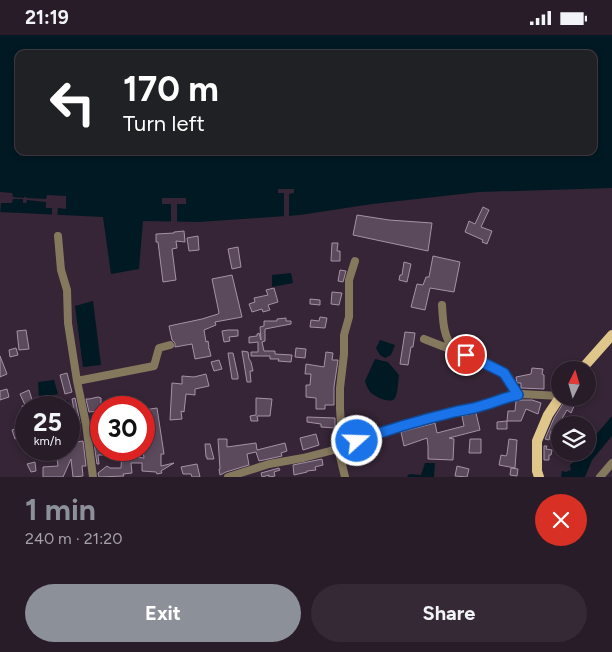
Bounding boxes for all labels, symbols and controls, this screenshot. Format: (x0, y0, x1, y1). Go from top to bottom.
text: 21:19 (25, 6, 69, 29)
text: 170 m (123, 68, 219, 110)
icon: left (40, 70, 105, 135)
text: Turn left (123, 110, 205, 137)
pin (445, 334, 487, 376)
icon: arrive (452, 341, 480, 369)
north arrow (551, 361, 596, 406)
map controls (551, 361, 596, 461)
speed limit sign: 30 (90, 396, 155, 461)
text: 25 (33, 407, 62, 437)
position arrow (330, 414, 382, 466)
button: layers (551, 416, 596, 461)
text: km/h (34, 434, 61, 448)
text: 1 min (25, 491, 96, 528)
button: close (535, 494, 587, 546)
text: 240 m · 21:20 (25, 529, 122, 548)
button: Exit (25, 584, 301, 642)
button: Share (311, 584, 587, 642)

